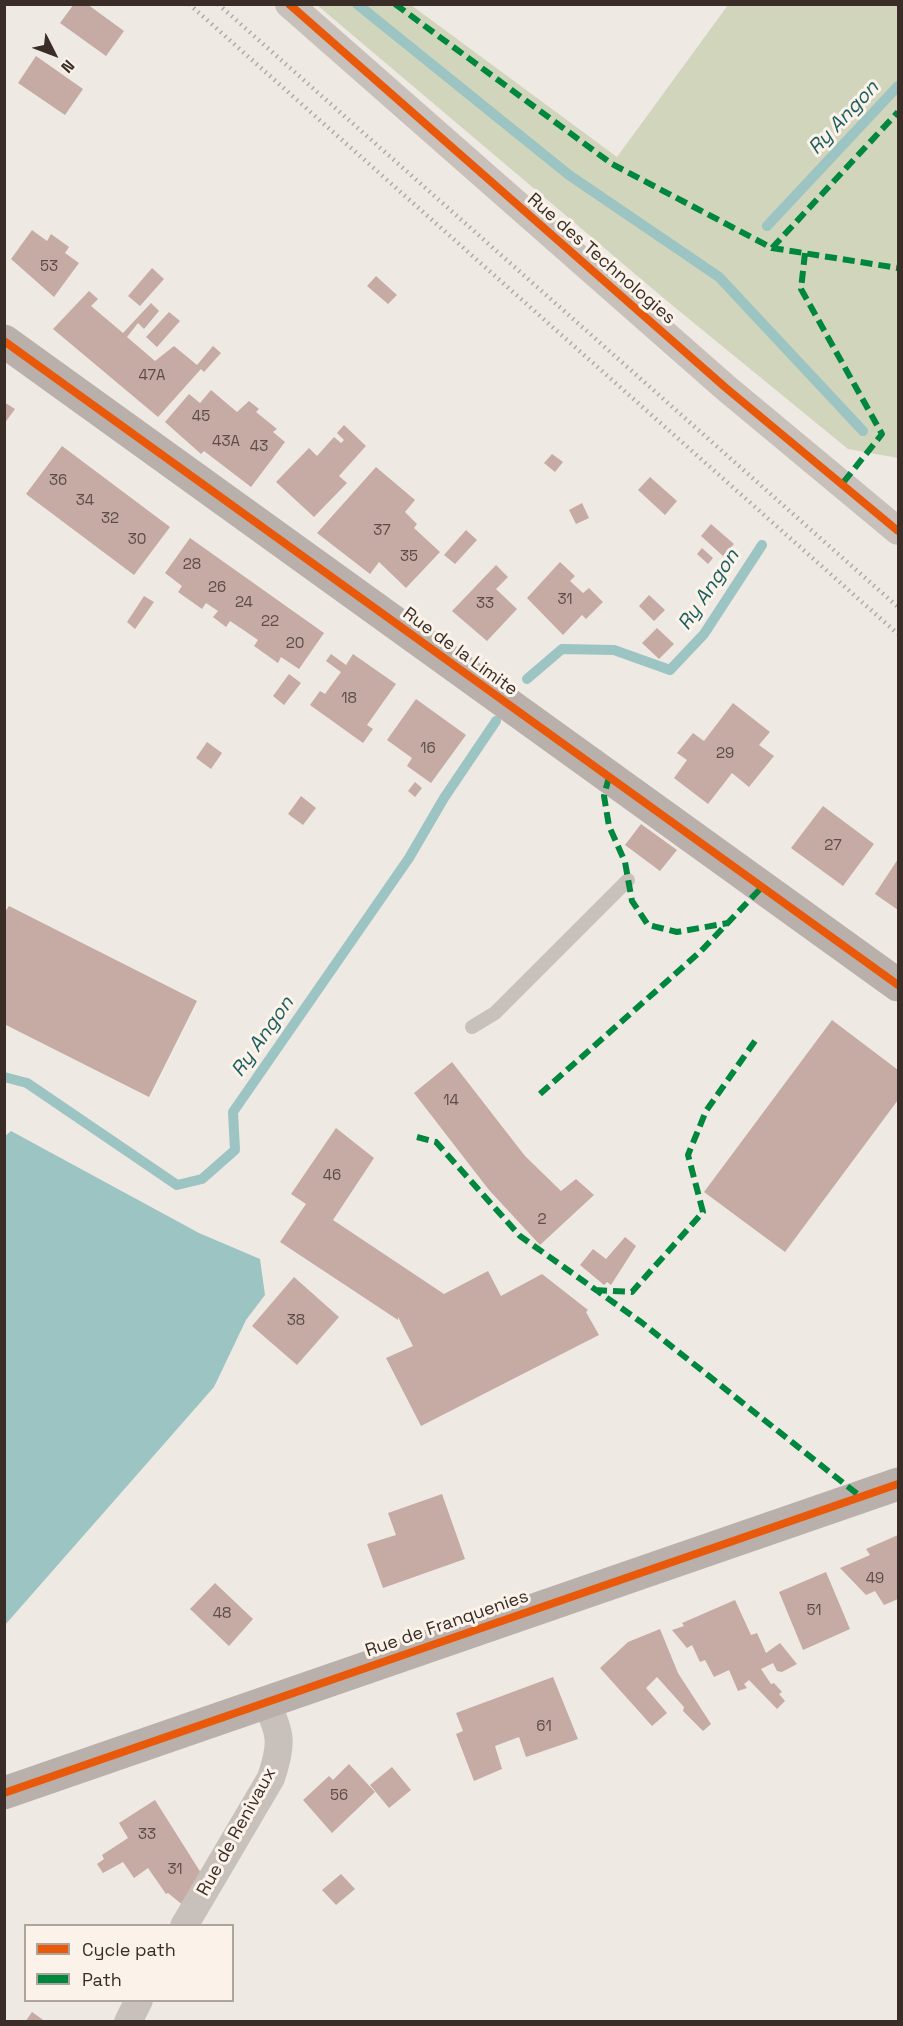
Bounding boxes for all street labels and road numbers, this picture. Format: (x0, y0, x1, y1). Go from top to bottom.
street label: Rue des Technologies (523, 189, 679, 329)
street label: Rue de la Limite (398, 603, 522, 701)
street label: Rue de Franquenies (363, 1586, 531, 1662)
street label: Rue de Renivaux (193, 1764, 281, 1900)

